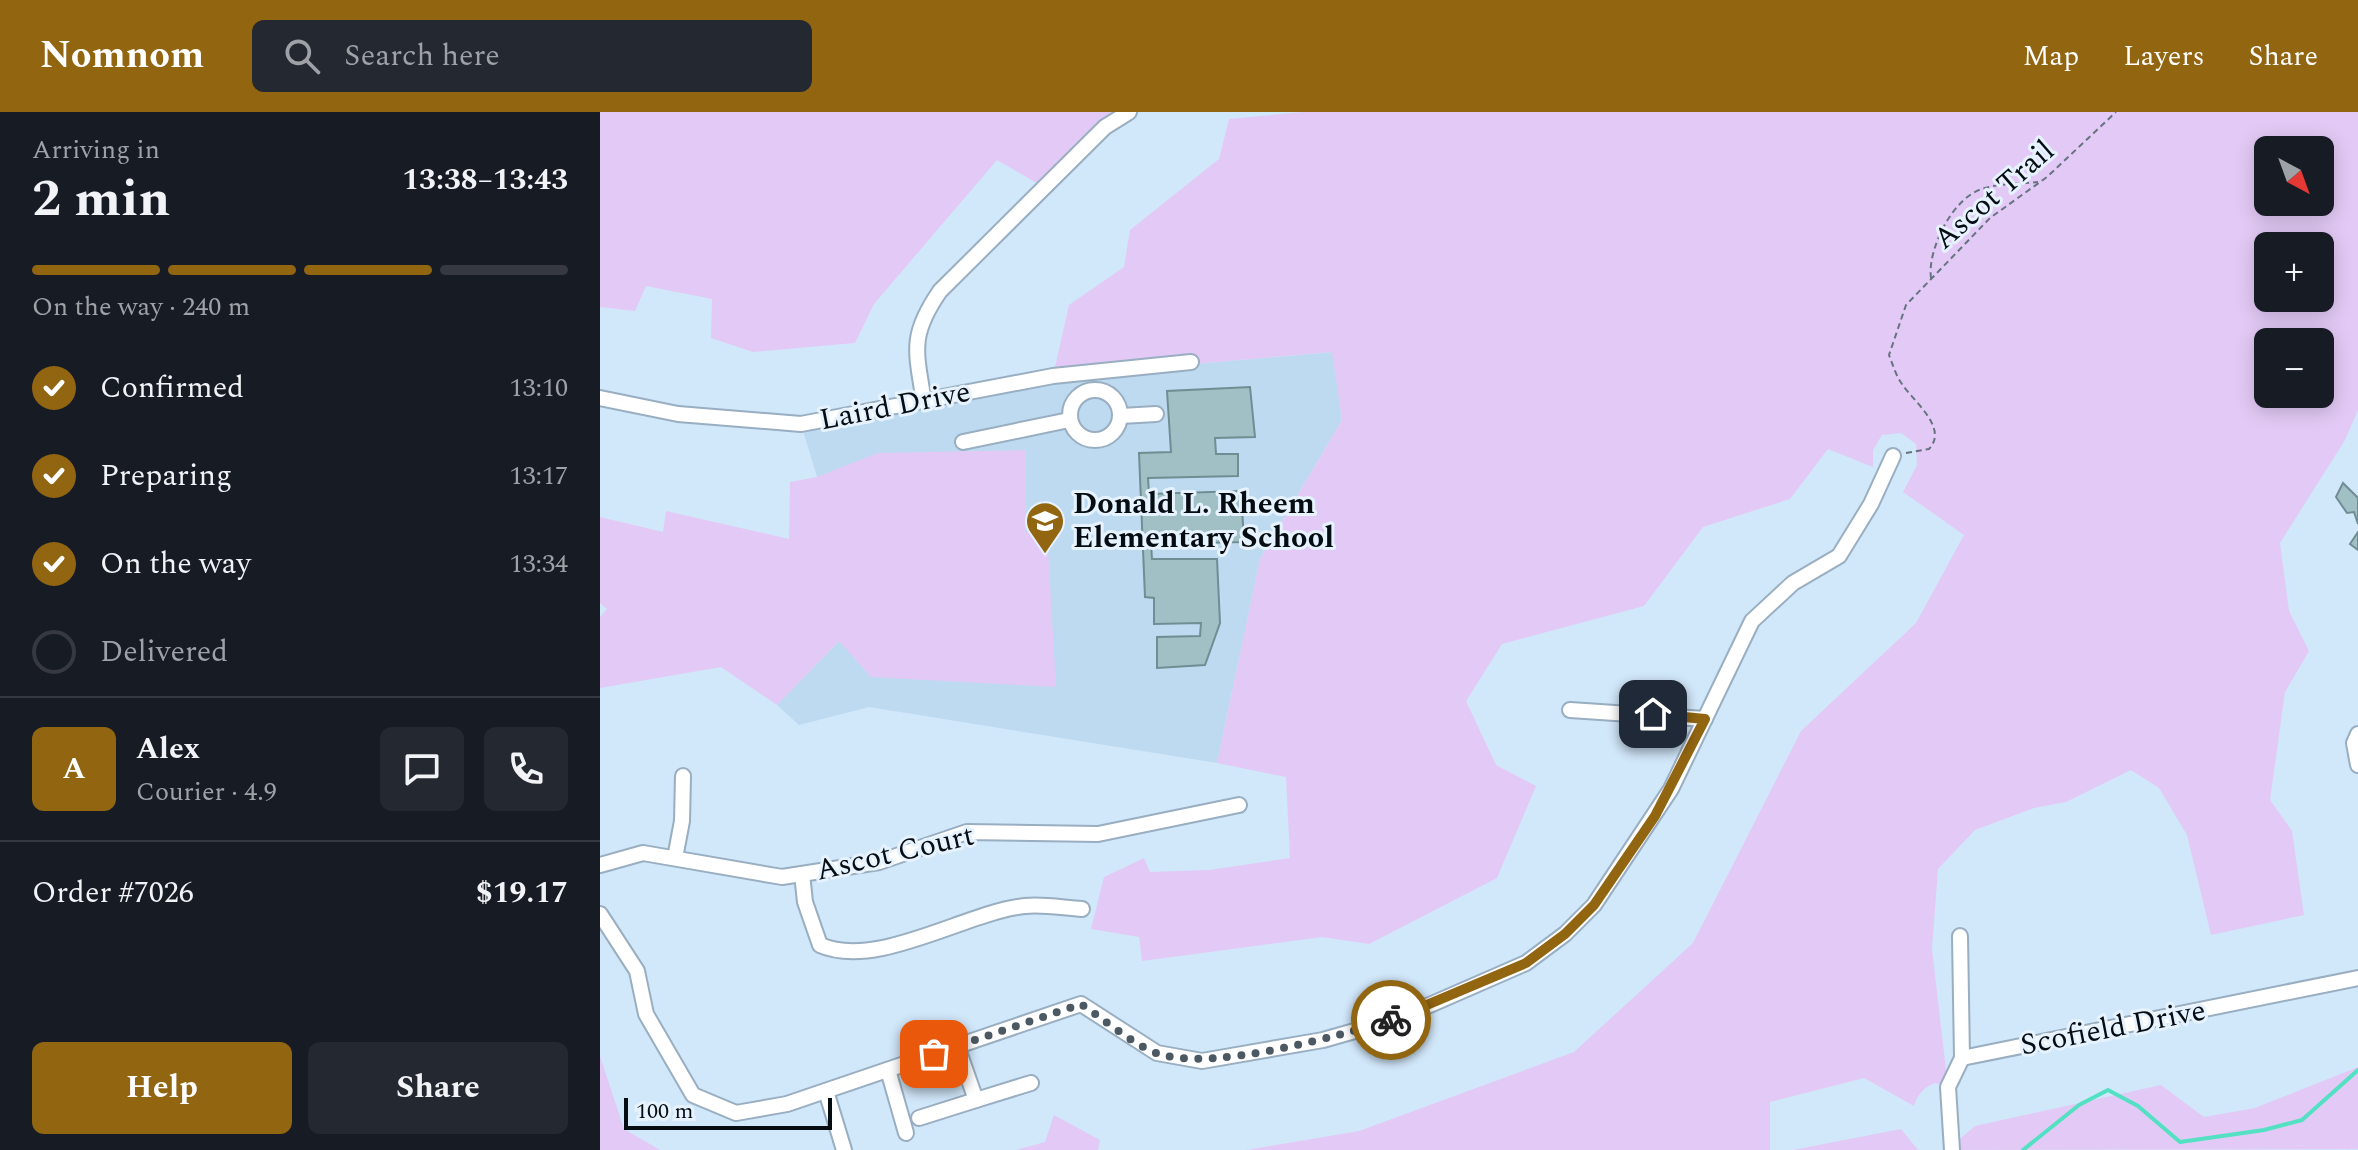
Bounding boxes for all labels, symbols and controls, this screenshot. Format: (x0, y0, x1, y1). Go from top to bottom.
search box (252, 20, 812, 92)
text: Nomnom (40, 27, 204, 85)
text: Search here (344, 33, 500, 79)
icon: search (280, 34, 324, 78)
text: Map (2023, 35, 2079, 78)
text: Layers (2123, 35, 2205, 78)
text: Share (2249, 35, 2318, 78)
street label: Ascot Trail (1923, 129, 2065, 261)
text: Arriving in (32, 130, 160, 170)
north arrow (2254, 136, 2334, 216)
map controls (2254, 136, 2334, 408)
text: 13:38–13:43 (402, 157, 568, 203)
text: 2 min (32, 160, 170, 239)
button: + (2254, 232, 2334, 312)
text: On the way · 240 m (32, 287, 250, 327)
button: − (2254, 328, 2334, 408)
text: Confirmed (100, 365, 244, 411)
icon: check (32, 366, 76, 410)
text: 13:10 (509, 368, 568, 408)
street label: Laird Drive (816, 369, 974, 443)
text: Preparing (100, 453, 232, 499)
icon: check (32, 454, 76, 498)
text: 13:17 (509, 456, 568, 496)
place label: Donald L. Rheem Elementary School (1073, 481, 1334, 561)
school or university icon: Donald L. Rheem Elementary School (1024, 500, 1066, 555)
text: On the way (100, 541, 251, 587)
icon: check (32, 542, 76, 586)
text: 13:34 (509, 544, 568, 584)
text: Delivered (100, 629, 228, 675)
pin (1619, 680, 1687, 748)
icon: home (1631, 692, 1675, 736)
text: Alex (136, 726, 200, 772)
button: chat (380, 727, 464, 811)
button: phone (484, 727, 568, 811)
text: A (62, 746, 86, 792)
text: Courier · 4.9 (136, 772, 277, 812)
street label: Ascot Court (811, 812, 979, 894)
text: Order #7026 (32, 870, 194, 916)
text: $19.17 (476, 870, 568, 916)
courier (1351, 980, 1431, 1060)
street label: Scofield Drive (2016, 988, 2210, 1068)
icon: bike (1369, 998, 1413, 1042)
pin (900, 1020, 968, 1088)
icon: bag (912, 1032, 956, 1076)
button: Help (32, 1042, 292, 1134)
button: Share (308, 1042, 568, 1134)
scale bar (624, 1094, 832, 1130)
text: 100 m (636, 1095, 693, 1128)

